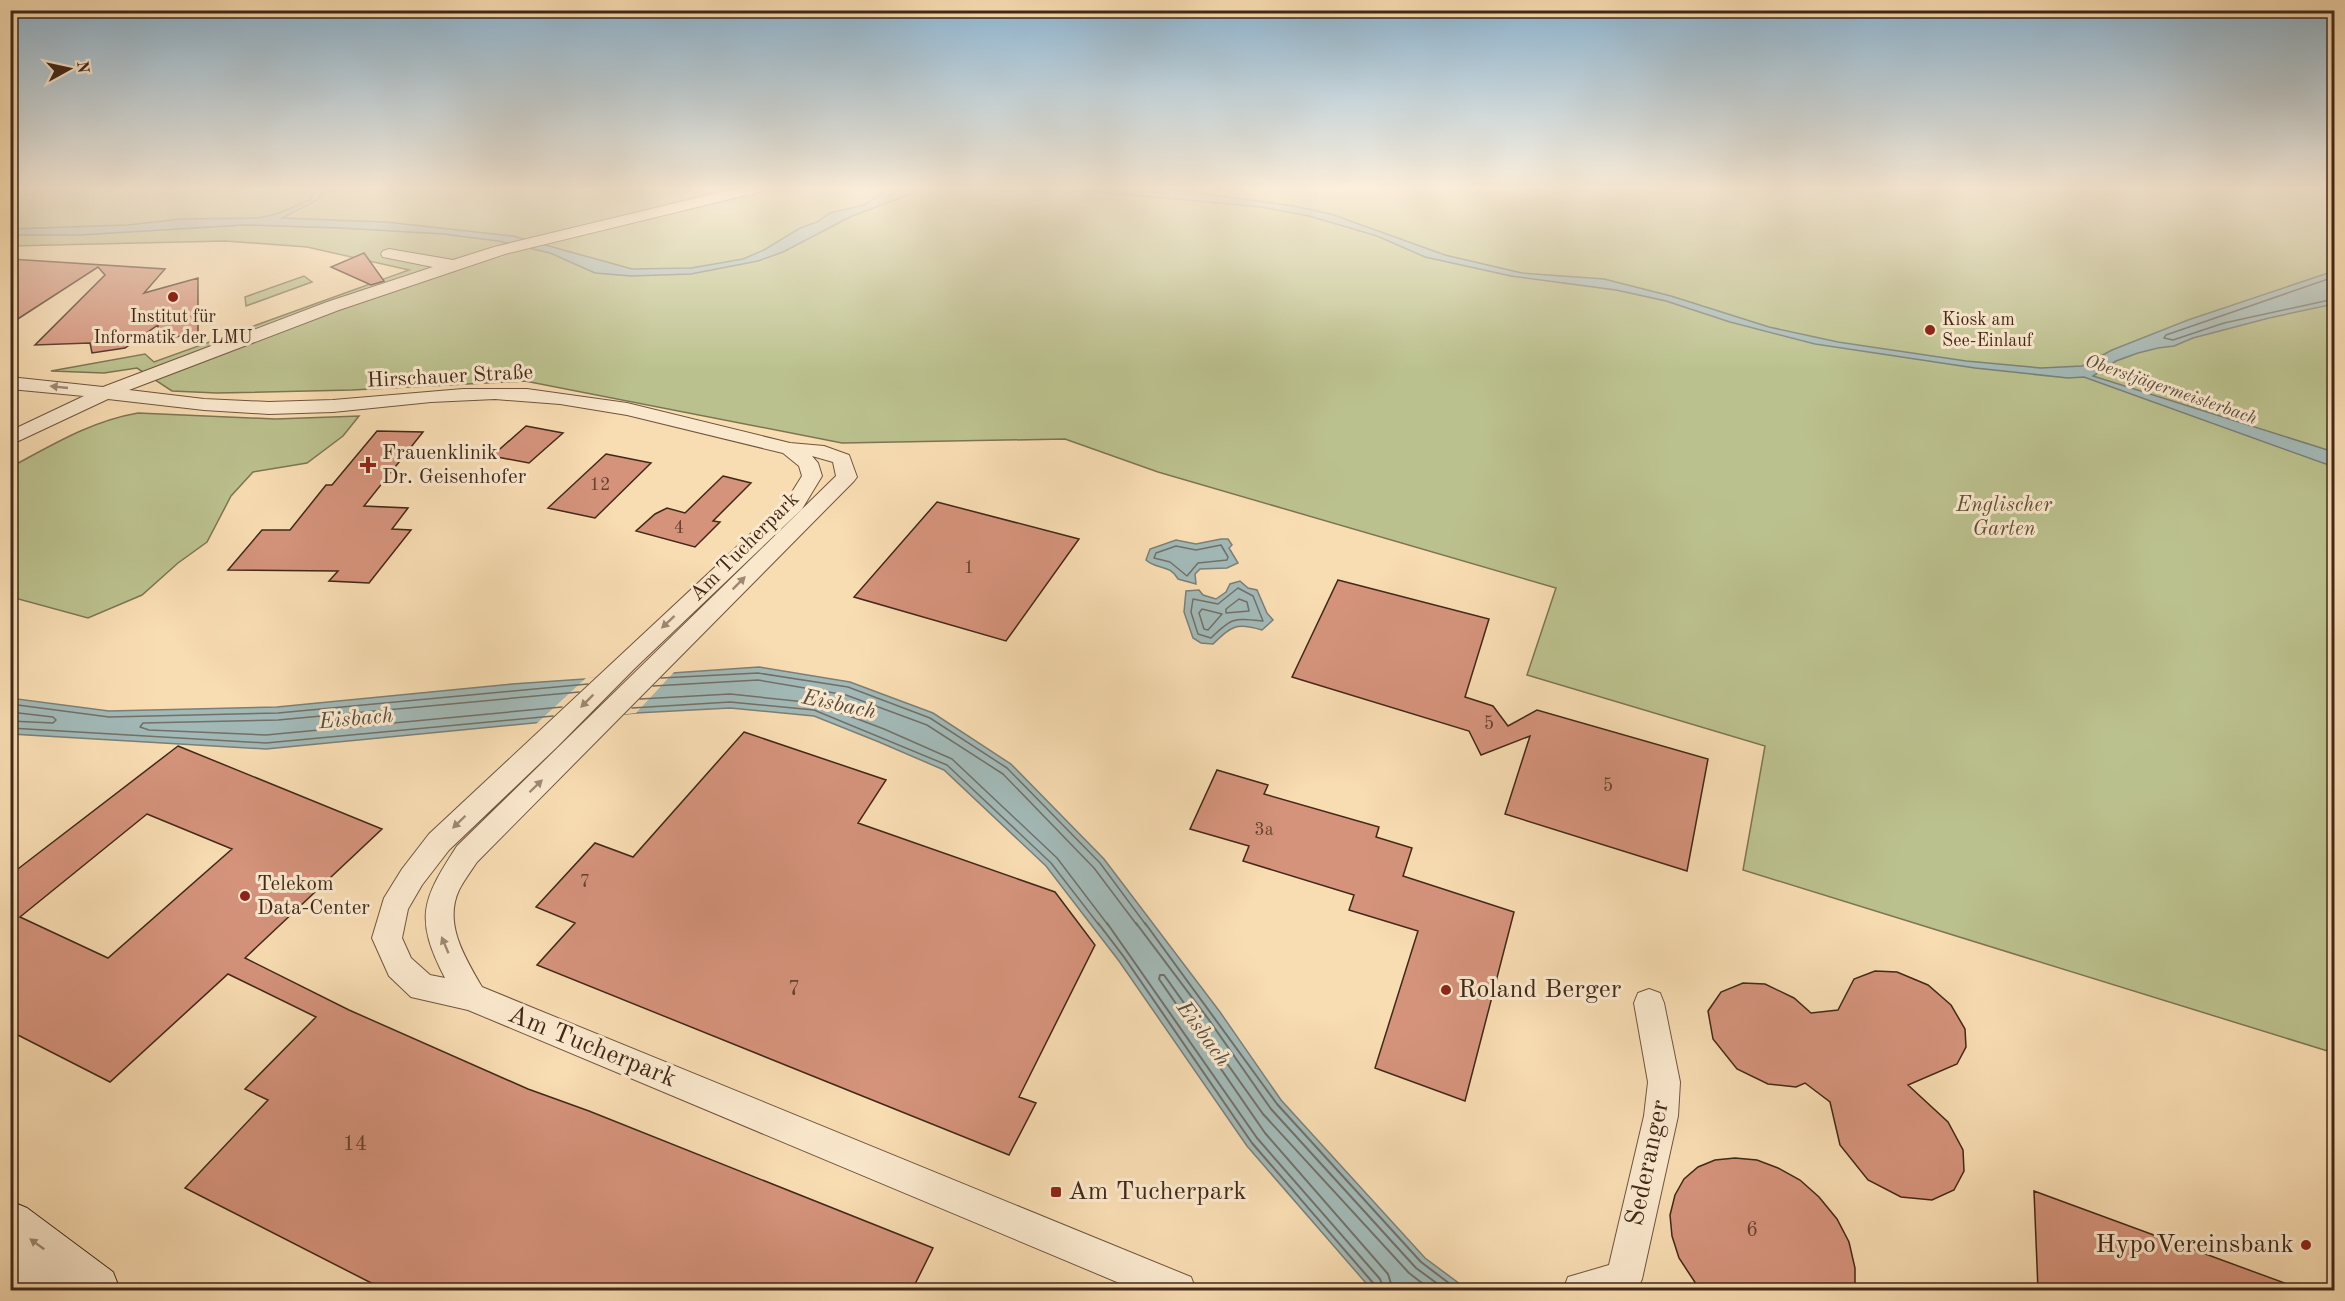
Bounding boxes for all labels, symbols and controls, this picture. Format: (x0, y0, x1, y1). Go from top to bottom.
north arrow (39, 39, 99, 99)
text: N (73, 60, 91, 75)
marker: Institut für Informatik der LMU (166, 290, 180, 304)
place label: Institut für Informatik der LMU (93, 308, 253, 347)
place label: Kiosk am See-Einlauf (1942, 311, 2034, 350)
marker: Kiosk am See-Einlauf (1923, 323, 1937, 337)
water label: Oberstjägermeisterbach (2083, 352, 2259, 428)
street label: Hirschauer Straße (366, 362, 534, 392)
one-way arrow (50, 382, 69, 392)
place label: Frauenklinik Dr. Geisenhofer (382, 443, 527, 488)
marker: Frauenklinik Dr. Geisenhofer (359, 456, 377, 474)
house number: 12 (590, 476, 610, 494)
street label: Am Tucherpark (687, 488, 804, 605)
park label: Englischer Garten (1955, 495, 2053, 540)
house number: 4 (674, 519, 684, 537)
house number: 1 (964, 559, 974, 577)
one-way arrow (731, 577, 745, 591)
one-way arrow (661, 615, 675, 629)
water label: Eisbach (799, 686, 878, 724)
one-way arrow (580, 693, 594, 707)
water label: Eisbach (317, 705, 394, 733)
house number: 5 (1484, 715, 1494, 733)
house number: 5 (1603, 777, 1613, 795)
one-way arrow (528, 780, 542, 794)
one-way arrow (452, 815, 466, 829)
house number: 3a (1254, 821, 1274, 839)
house number: 7 (580, 873, 590, 891)
place label: Telekom Data-Center (257, 874, 370, 919)
marker: Telekom Data-Center (238, 889, 252, 903)
one-way arrow (440, 935, 450, 953)
place label: Roland Berger (1458, 977, 1622, 1003)
house number: 7 (788, 979, 800, 1000)
marker: Roland Berger (1439, 983, 1453, 997)
water label: Eisbach (1171, 996, 1234, 1071)
street label: Am Tucherpark (504, 1001, 680, 1093)
street label: Sederanger (1622, 1097, 1674, 1228)
house number: 14 (343, 1134, 367, 1155)
place label: Am Tucherpark (1068, 1179, 1247, 1205)
marker: Am Tucherpark (1049, 1185, 1063, 1199)
house number: 6 (1746, 1220, 1758, 1241)
place label: HypoVereinsbank (2095, 1232, 2294, 1258)
marker: HypoVereinsbank (2299, 1238, 2313, 1252)
one-way arrow (29, 1239, 44, 1251)

